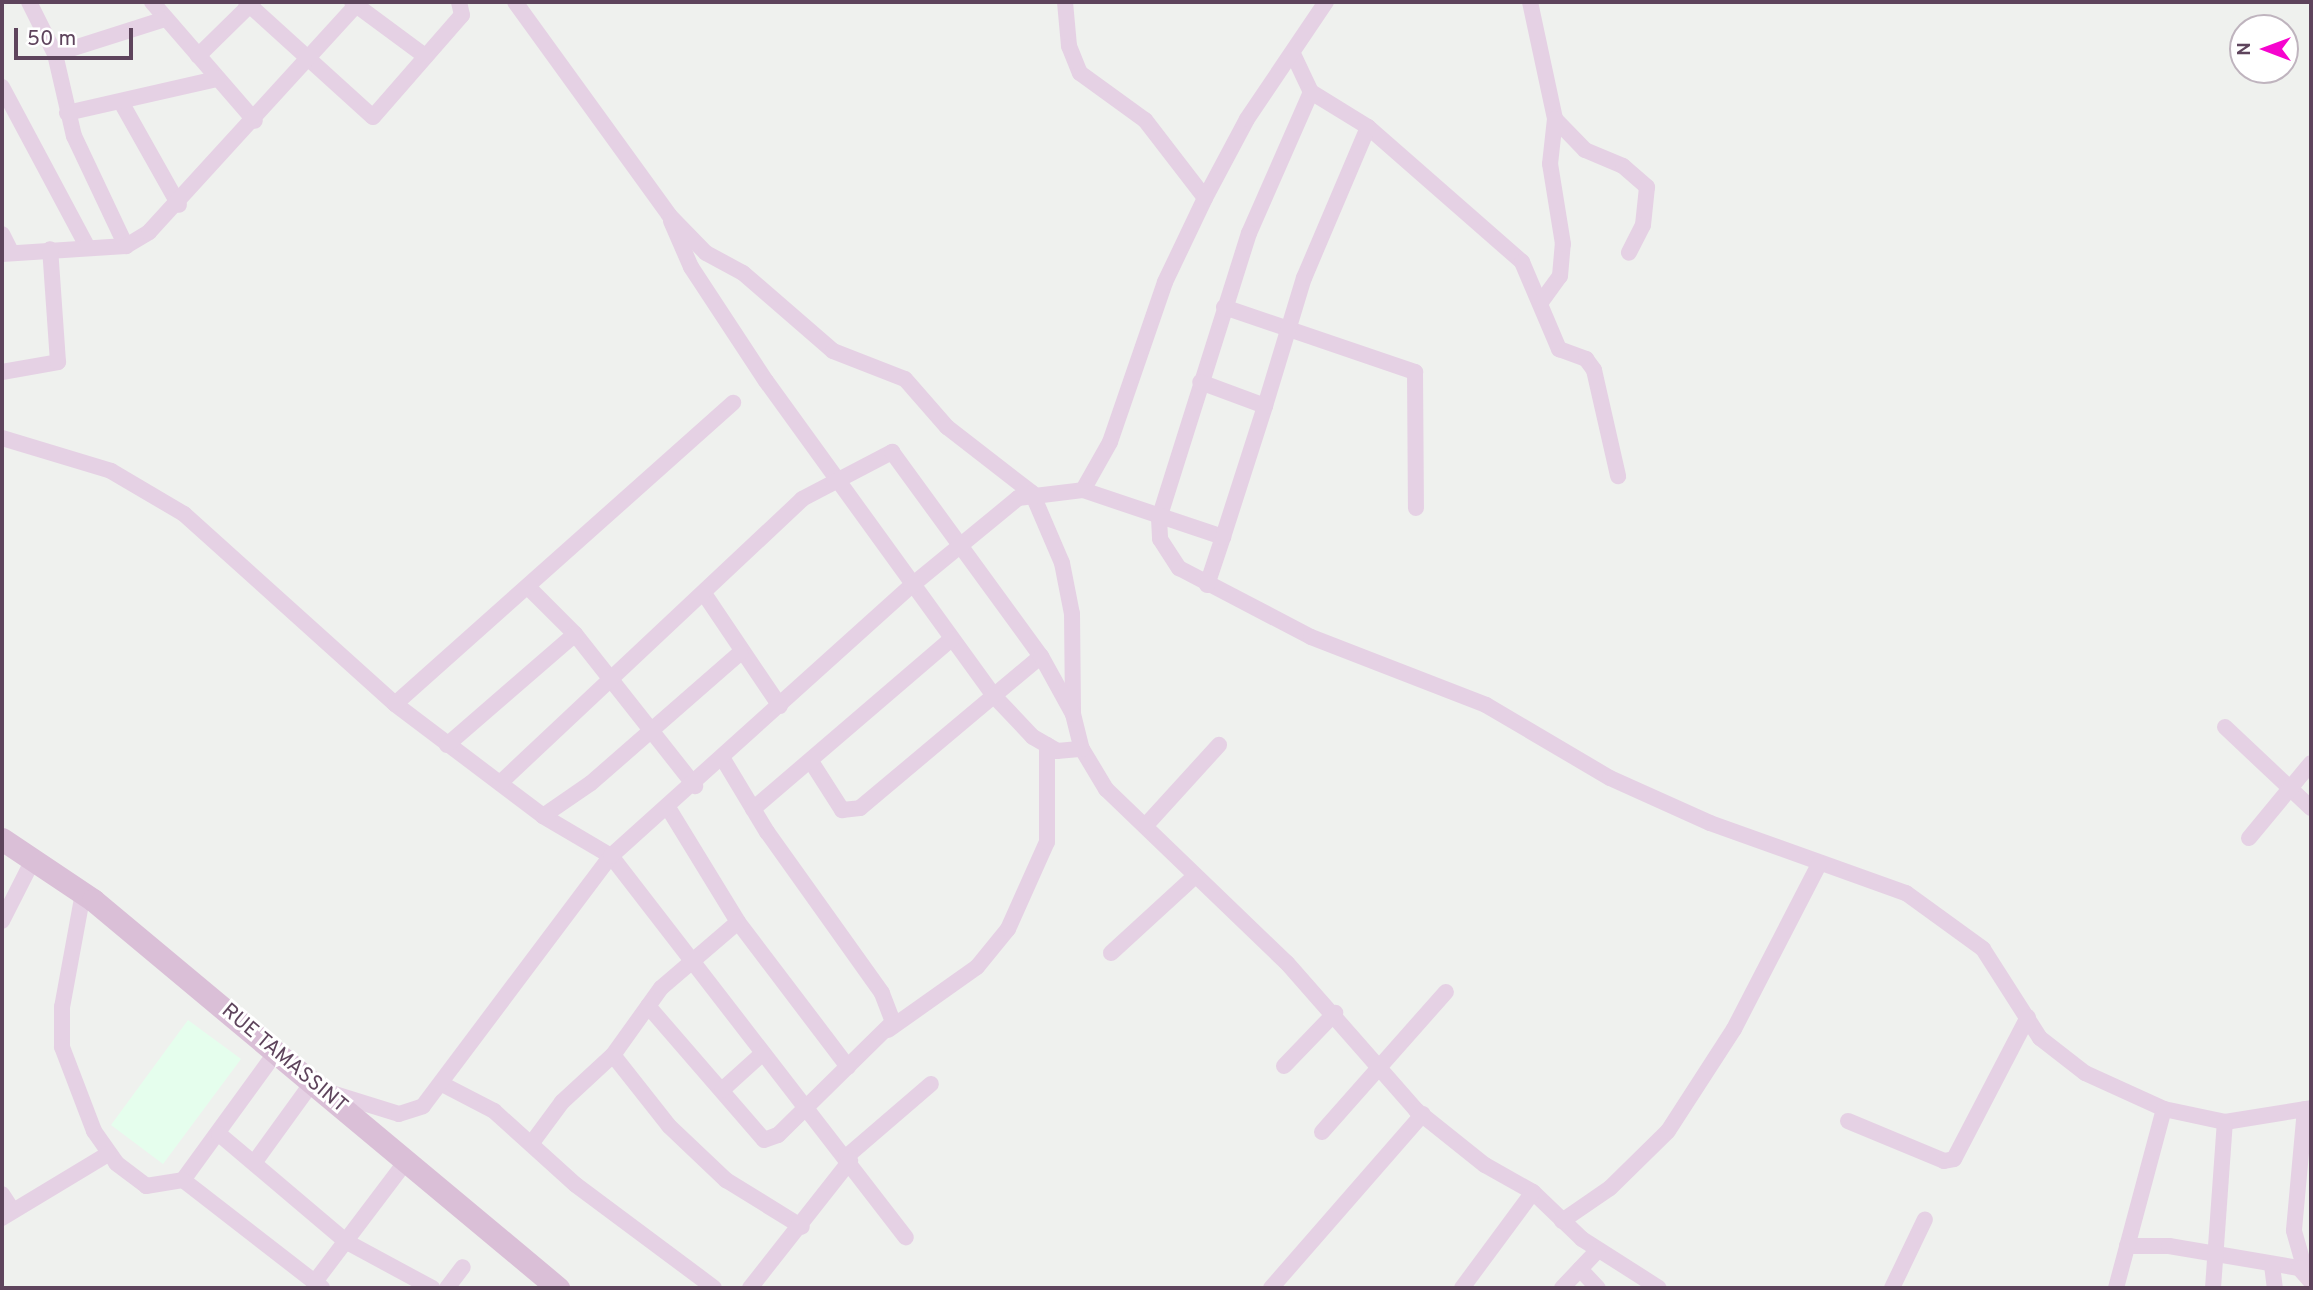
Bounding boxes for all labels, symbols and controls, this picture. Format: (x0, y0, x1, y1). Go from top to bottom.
scale bar (18, 14, 136, 58)
north arrow (2229, 14, 2299, 84)
text: 50 m (27, 26, 76, 53)
text: N (2233, 42, 2257, 56)
street label: RUE TAMASSINT (215, 999, 353, 1119)

